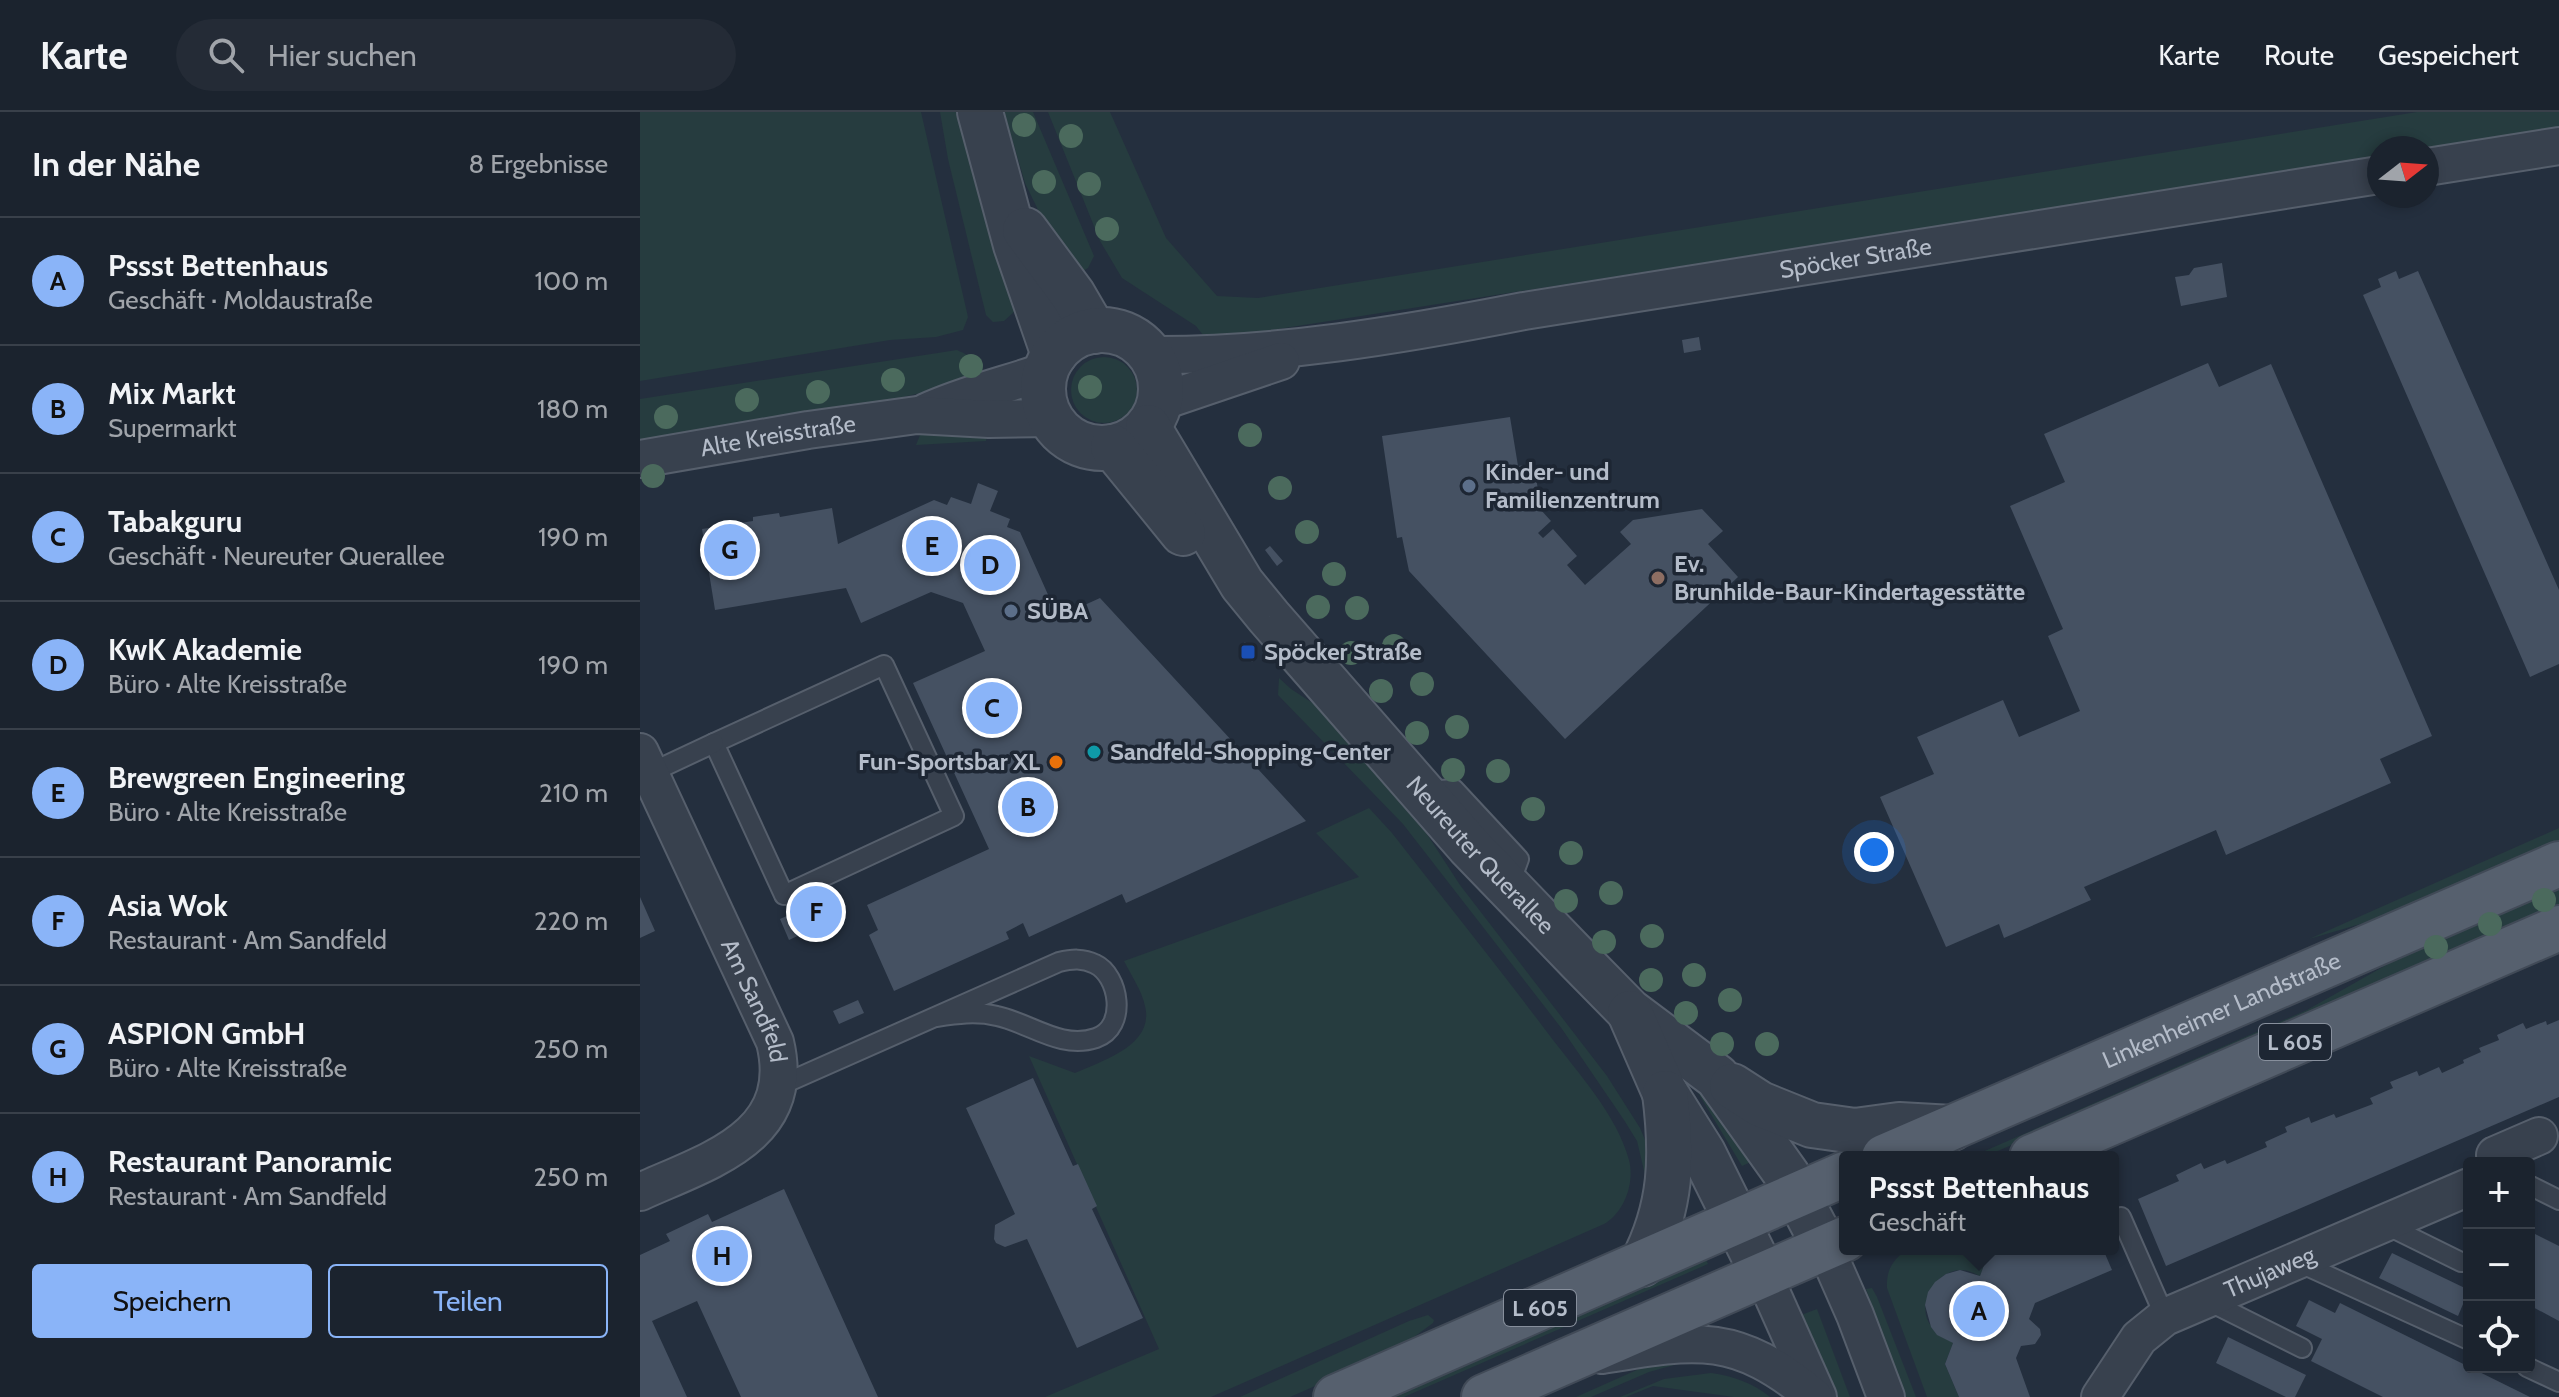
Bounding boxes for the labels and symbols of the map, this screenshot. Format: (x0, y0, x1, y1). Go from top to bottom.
north arrow (2367, 136, 2439, 208)
street label: Spöcker Straße (1777, 231, 1934, 284)
street label: Alte Kreisstraße (698, 409, 858, 462)
place label: Kinder- und Familienzentrum (1485, 457, 1660, 514)
marker: Kinder- und Familienzentrum (1460, 477, 1478, 495)
pin: E (906, 516, 958, 576)
pin: G (704, 520, 756, 580)
pin: D (964, 535, 1016, 595)
place label: Ev. Brunhilde-Baur-Kindertagesstätte (1674, 549, 2025, 606)
marker: Ev. Brunhilde-Baur-Kindertagesstätte (1649, 569, 1667, 587)
place label: SÜBA (1027, 596, 1088, 625)
marker: SÜBA (1002, 602, 1020, 620)
place label: Spöcker Straße (1264, 637, 1422, 666)
marker: Spöcker Straße (1239, 643, 1257, 661)
pin: C (966, 678, 1018, 738)
place label: Sandfeld-Shopping-Center (1110, 737, 1391, 766)
marker: Sandfeld-Shopping-Center (1085, 743, 1103, 761)
place label: Fun-Sportsbar XL (858, 747, 1040, 776)
marker: Fun-Sportsbar XL (1047, 753, 1065, 771)
street label: Neureuter Querallee (1400, 770, 1561, 940)
pin: B (1002, 777, 1054, 837)
your location (1854, 832, 1894, 872)
pin: F (790, 882, 842, 942)
street label: Am Sandfeld (715, 934, 793, 1064)
street label: Linkenheimer Landstraße (2098, 946, 2345, 1074)
road number: L 605 (2259, 1024, 2331, 1060)
pin: H (696, 1226, 748, 1286)
street label: Thujaweg (2220, 1239, 2320, 1304)
pin: A (1953, 1281, 2005, 1341)
road number: L 605 (1504, 1290, 1576, 1326)

